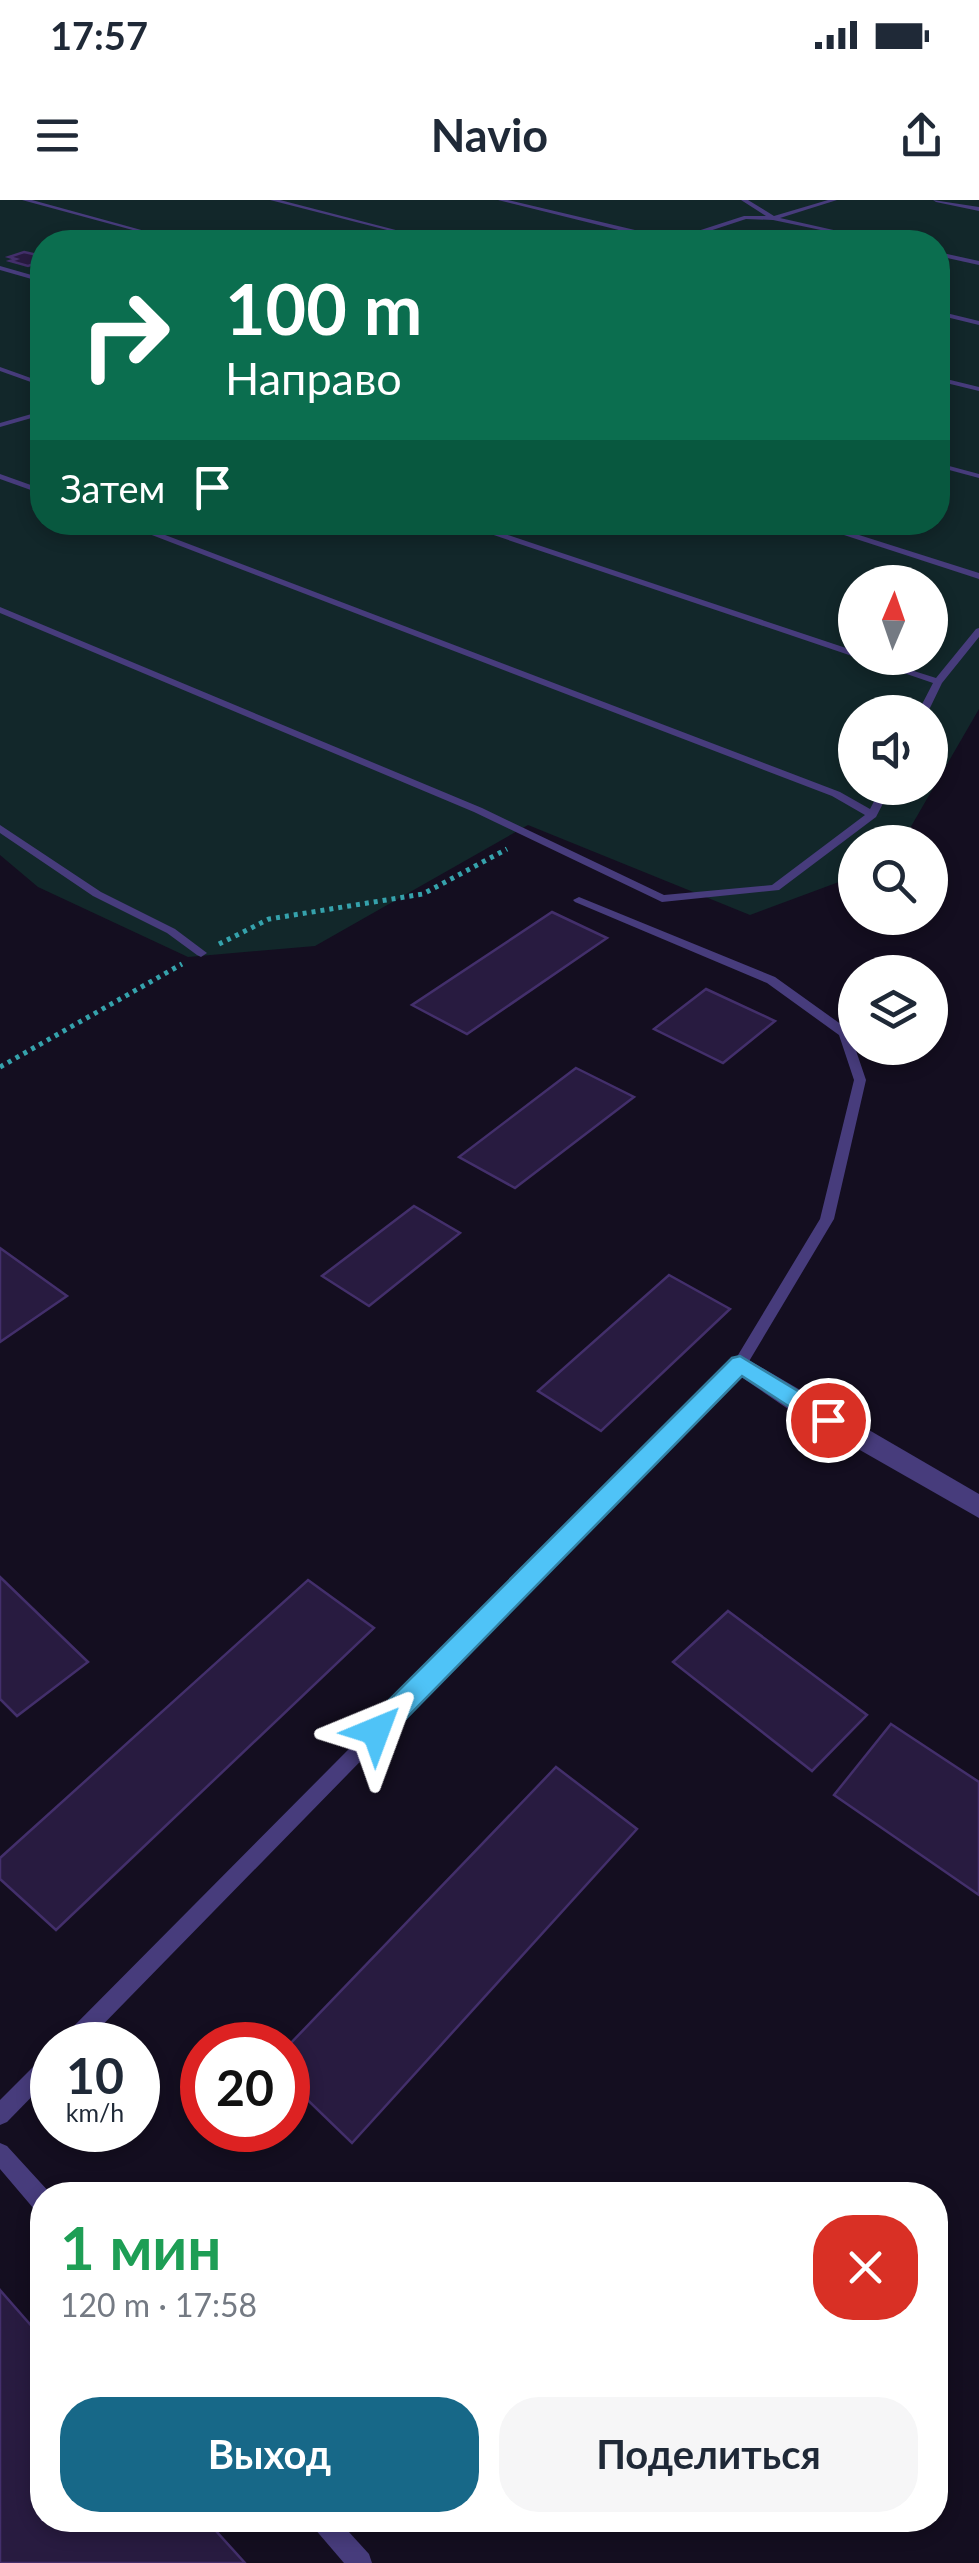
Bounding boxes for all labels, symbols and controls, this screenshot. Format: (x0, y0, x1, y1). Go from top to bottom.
text: 17:57 (50, 12, 148, 58)
icon: menu (30, 108, 85, 163)
text: Navio (431, 108, 548, 162)
icon: share (894, 108, 949, 163)
text: 100 m (225, 266, 422, 350)
icon: right (60, 270, 190, 400)
text: Направо (225, 351, 402, 405)
icon: arrive (185, 460, 240, 515)
text: Затем (60, 465, 165, 511)
north arrow (838, 565, 948, 675)
map controls (838, 565, 948, 1065)
button: sound (838, 695, 948, 805)
button: search (838, 825, 948, 935)
button: layers (838, 955, 948, 1065)
pin (786, 1378, 871, 1463)
icon: arrive (801, 1393, 856, 1448)
position arrow (324, 1679, 428, 1783)
speed limit sign: 20 (180, 2022, 310, 2152)
text: 10 (66, 2045, 124, 2105)
text: km/h (66, 2097, 124, 2127)
text: 1 мин (60, 2211, 222, 2283)
button: close (813, 2215, 918, 2320)
text: 120 m · 17:58 (60, 2285, 257, 2324)
button: Выход (60, 2397, 479, 2512)
button: Поделиться (499, 2397, 918, 2512)

